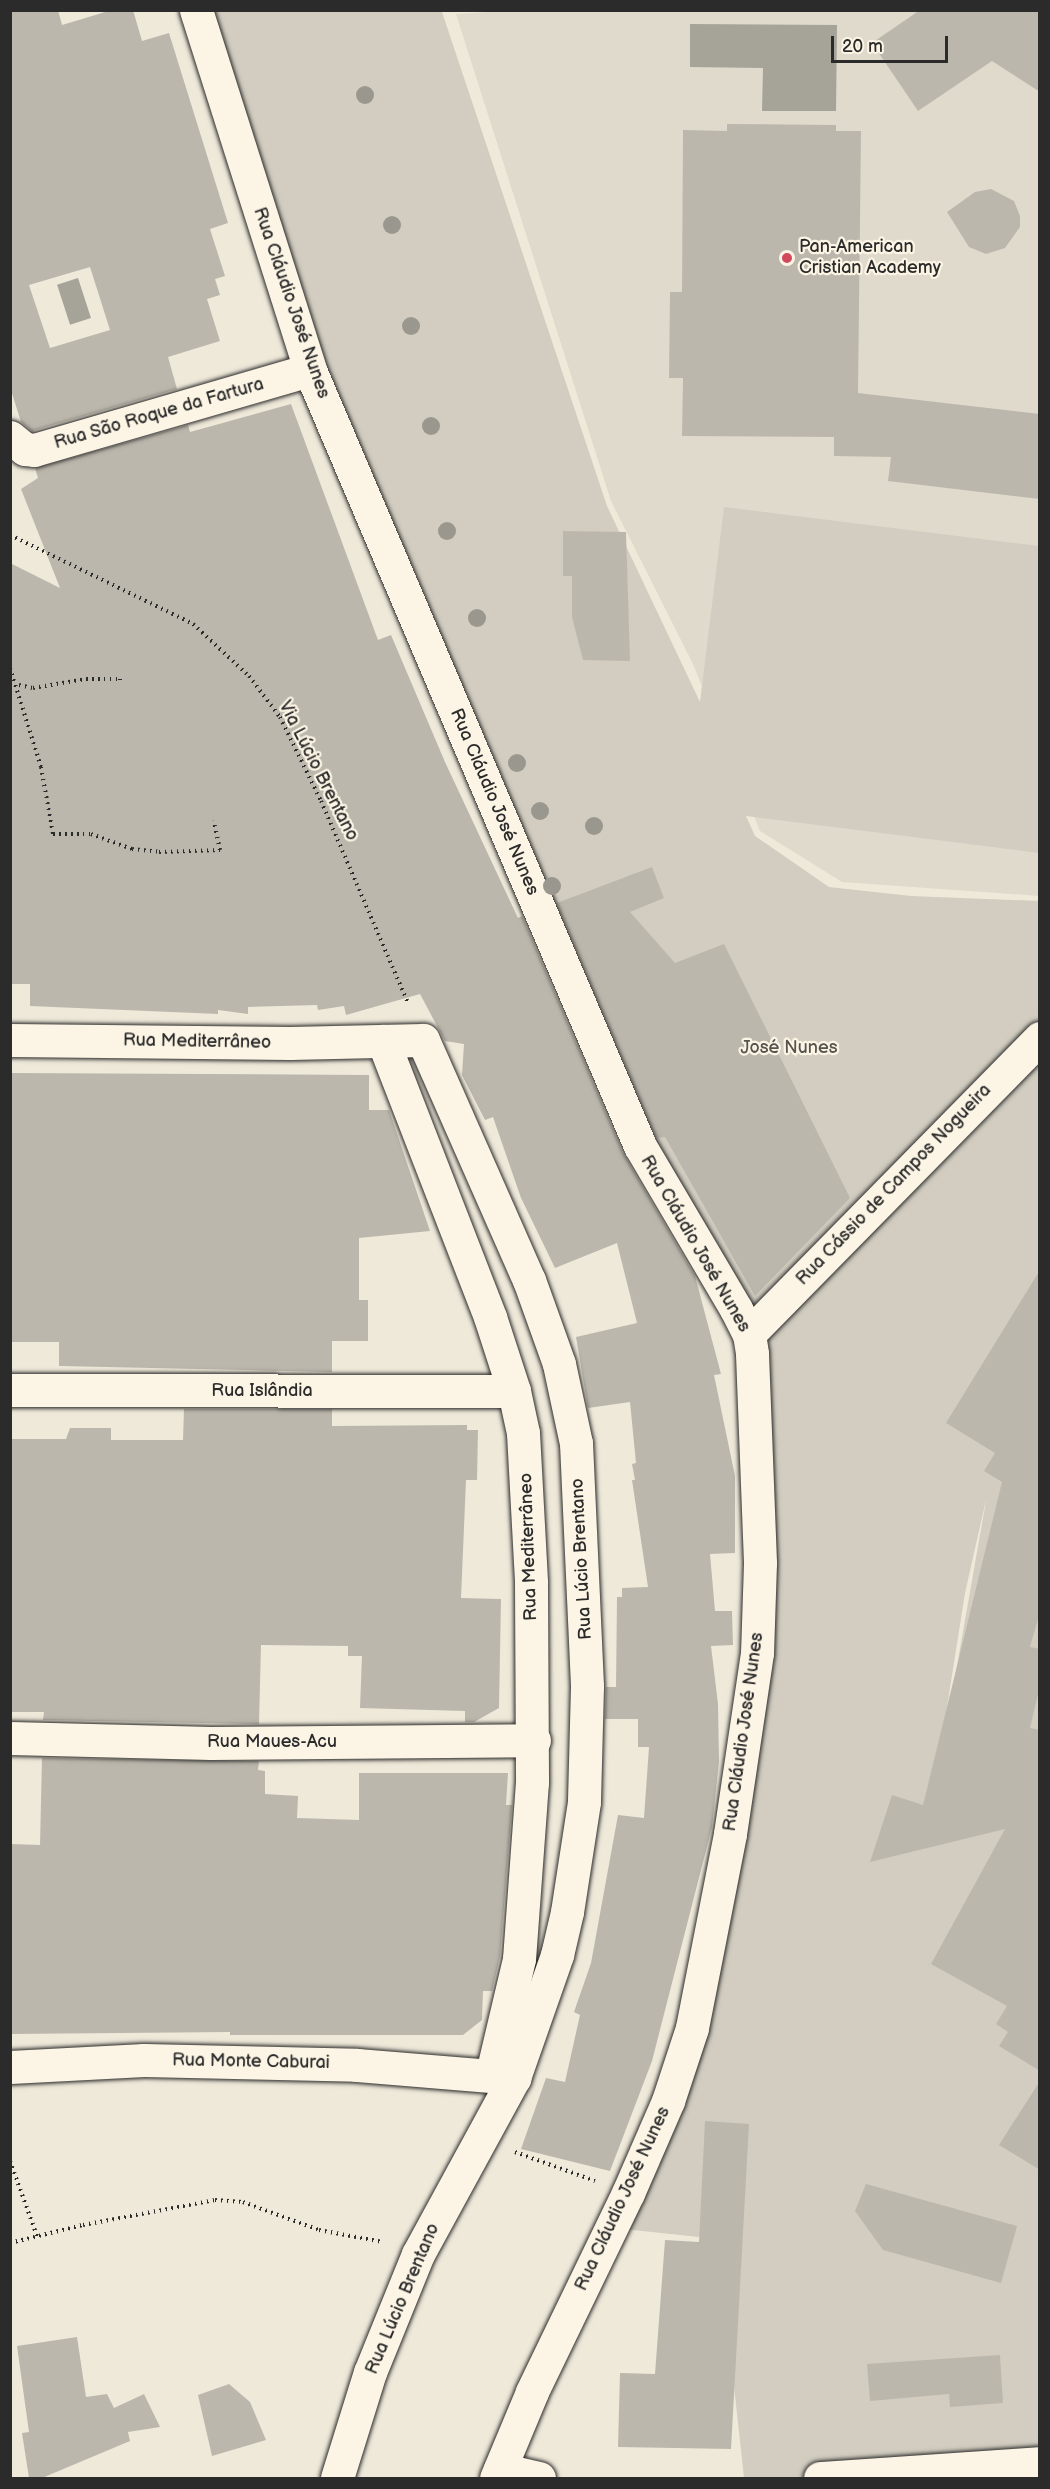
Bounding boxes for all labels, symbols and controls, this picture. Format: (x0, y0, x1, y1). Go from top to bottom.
scale bar (834, 24, 951, 62)
text: 20 m (842, 36, 883, 57)
street label: Rua Cláudio José Nunes (248, 204, 334, 402)
place label: Pan-American Cristian Academy (799, 237, 941, 280)
marker: Pan-American Cristian Academy (780, 251, 794, 265)
street label: Rua São Roque da Fartura (52, 374, 266, 454)
street label: Via Lúcio Brentano (273, 697, 363, 845)
street label: Rua Cláudio José Nunes (445, 705, 543, 899)
street label: Rua Mediterrâneo (123, 1030, 271, 1054)
park label: José Nunes (740, 1037, 838, 1059)
street label: Rua Cássio de Campos Nogueira (792, 1080, 996, 1290)
street label: Rua Cláudio José Nunes (635, 1151, 755, 1337)
street label: Rua Islândia (211, 1380, 313, 1402)
street label: Rua Mediterrâneo (516, 1473, 542, 1621)
street label: Rua Lúcio Brentano (567, 1478, 597, 1640)
street label: Rua Cláudio José Nunes (719, 1631, 769, 1833)
street label: Rua Maues-Acu (207, 1731, 337, 1753)
street label: Rua Monte Caburai (172, 2050, 330, 2074)
street label: Rua Cláudio José Nunes (571, 2103, 675, 2295)
street label: Rua Lúcio Brentano (361, 2220, 445, 2378)

